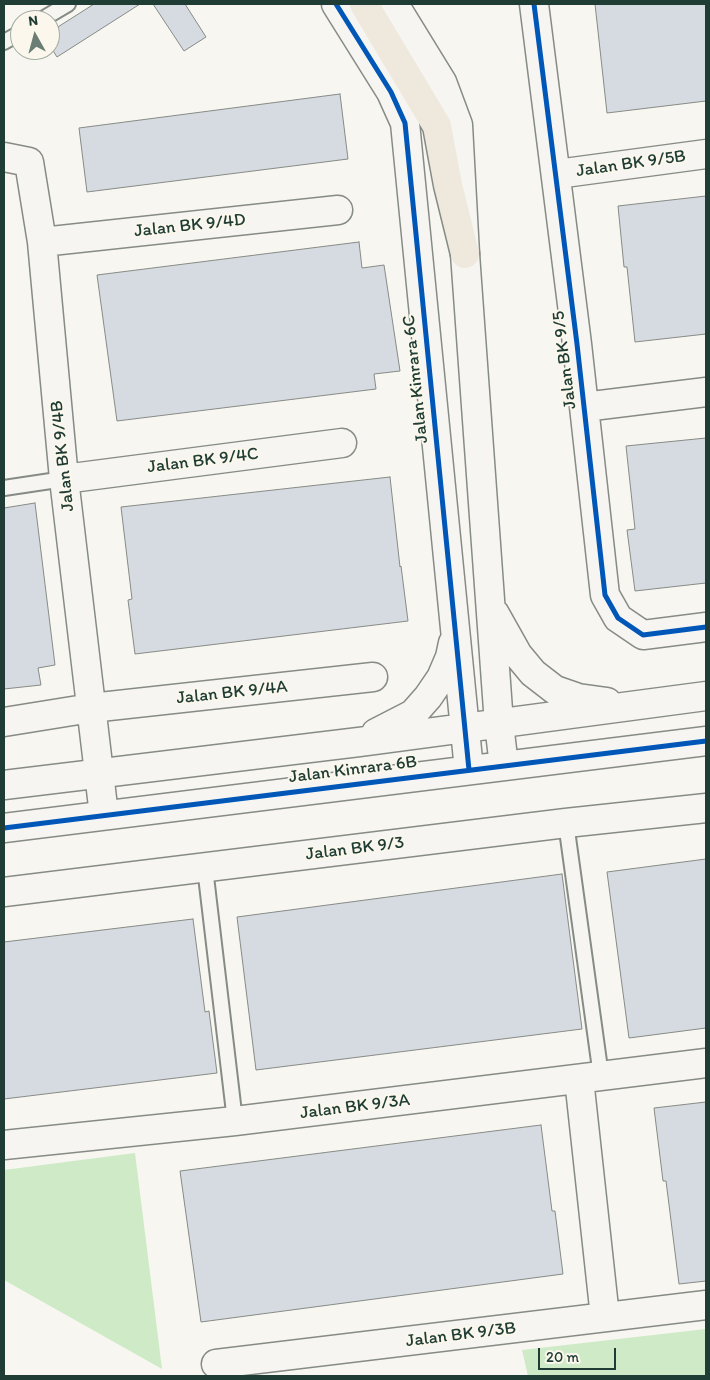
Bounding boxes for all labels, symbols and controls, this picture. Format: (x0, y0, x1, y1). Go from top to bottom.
north arrow (10, 10, 60, 60)
text: N (27, 12, 39, 30)
street label: Jalan BK 9/5B (575, 146, 687, 182)
street label: Jalan BK 9/4D (133, 209, 247, 243)
street label: Jalan BK 9/5 (548, 310, 582, 410)
street label: Jalan Kinrara 6C (399, 314, 433, 444)
street label: Jalan BK 9/4B (46, 399, 80, 513)
street label: Jalan BK 9/4C (146, 443, 260, 479)
street label: Jalan BK 9/4A (175, 676, 289, 710)
street label: Jalan Kinrara 6B (288, 751, 418, 789)
street label: Jalan BK 9/3 (304, 832, 406, 866)
street label: Jalan BK 9/3A (299, 1090, 411, 1124)
street label: Jalan BK 9/3B (405, 1318, 517, 1352)
scale bar (540, 1338, 618, 1370)
text: 20 m (546, 1348, 579, 1366)

